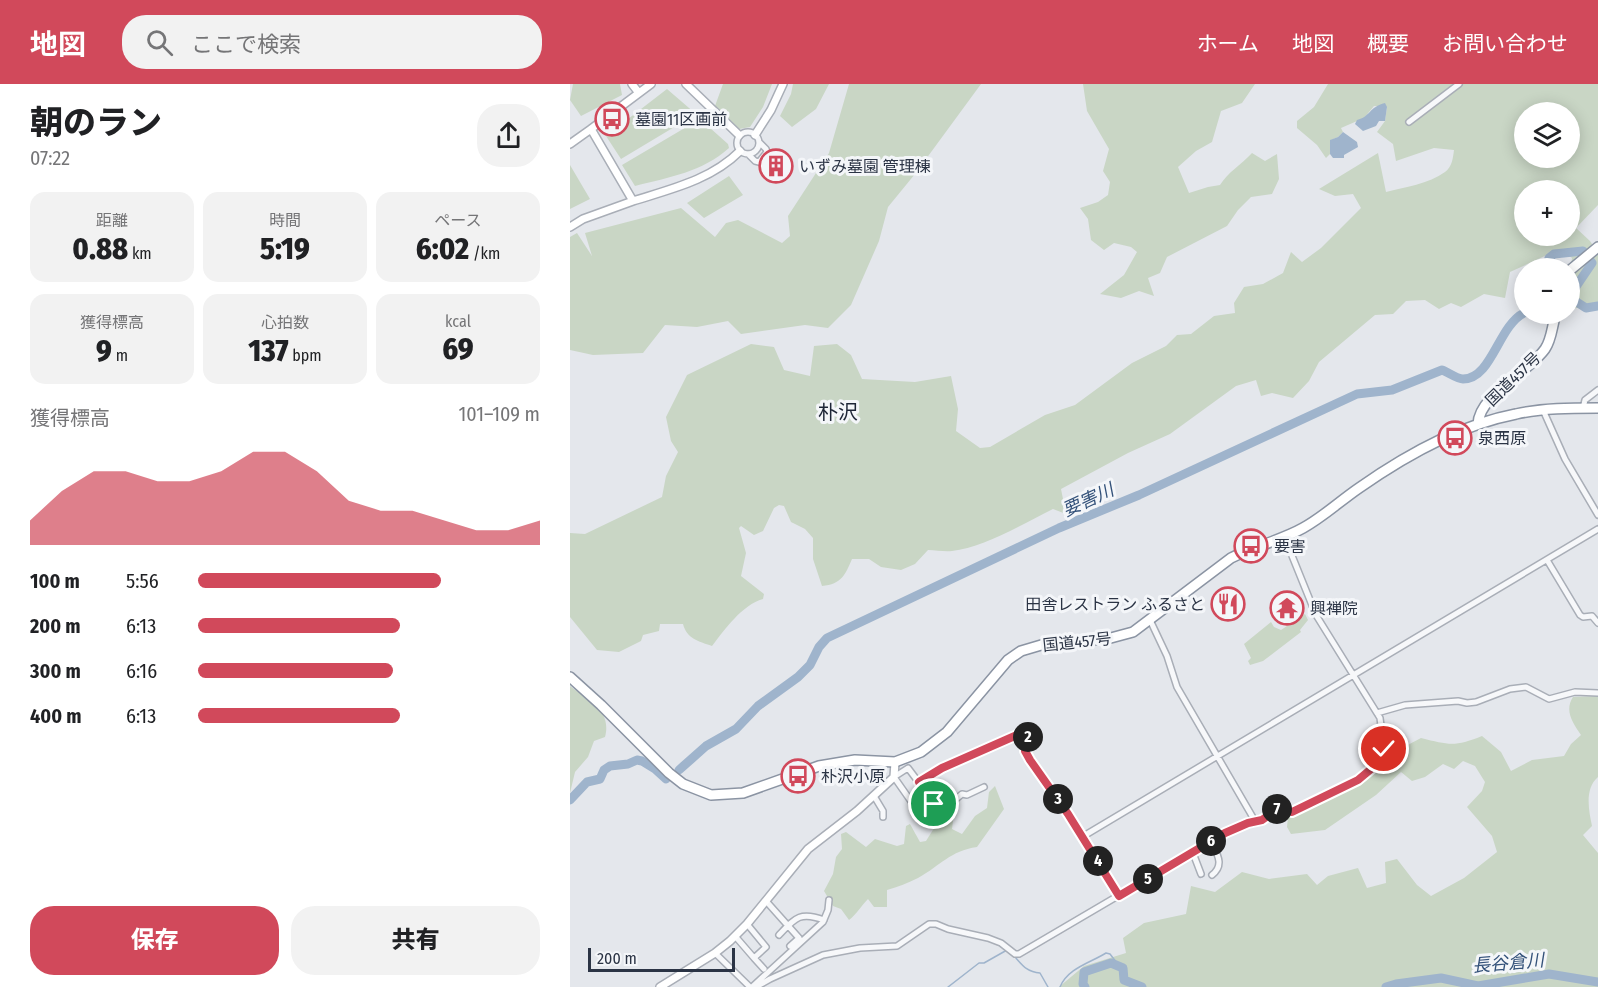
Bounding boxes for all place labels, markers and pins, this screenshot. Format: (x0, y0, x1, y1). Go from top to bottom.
bus stop icon: 墓園11区画前 (594, 101, 630, 137)
place label: 墓園11区画前 (635, 110, 727, 129)
building icon: いずみ墓園 管理棟 (758, 148, 794, 184)
place label: いずみ墓園 管理棟 (799, 157, 931, 176)
bus stop icon: 泉西原 (1437, 420, 1473, 456)
place label: 泉西原 (1478, 429, 1526, 448)
bus stop icon: 要害 (1233, 528, 1269, 564)
place label: 要害 (1274, 537, 1306, 556)
restaurant icon: 田舎レストラン ふるさと (1210, 586, 1246, 622)
temple icon: 興禅院 (1269, 590, 1305, 626)
place label: 田舎レストラン ふるさと (1025, 595, 1205, 614)
place label: 興禅院 (1310, 599, 1358, 618)
pin: 2 (1013, 722, 1043, 752)
pin (1358, 723, 1409, 774)
bus stop icon: 朴沢小原 (780, 758, 816, 794)
place label: 朴沢小原 (821, 767, 885, 786)
pin (908, 778, 959, 829)
pin: 3 (1043, 784, 1073, 814)
pin: 7 (1262, 794, 1292, 824)
pin: 6 (1196, 826, 1226, 856)
pin: 4 (1083, 846, 1113, 876)
pin: 5 (1133, 864, 1163, 894)

